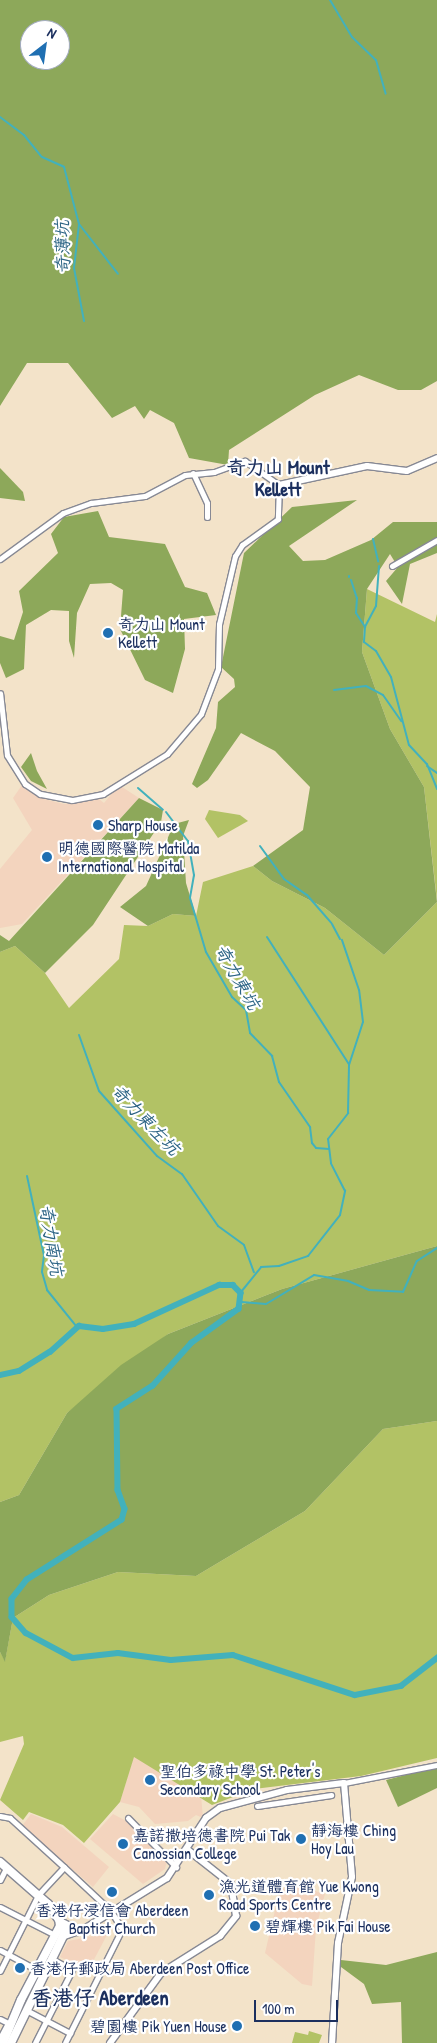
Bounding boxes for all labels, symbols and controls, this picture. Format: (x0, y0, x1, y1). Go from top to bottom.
north arrow (20, 20, 70, 70)
text: N (44, 22, 60, 43)
water label: 奇薄坑 (52, 220, 74, 274)
district label: 奇力山 Mount Kellett (226, 457, 330, 501)
place label: 奇力山 Mount Kellett (118, 614, 205, 652)
marker: 奇力山 Mount Kellett (102, 627, 114, 639)
place label: Sharp House (108, 815, 178, 835)
marker: Sharp House (92, 819, 104, 831)
place label: 明德國際醫院 Matilda International Hospital (58, 838, 199, 876)
marker: 明德國際醫院 Matilda International Hospital (40, 850, 54, 864)
water label: 奇力東坑 (210, 940, 264, 1014)
water label: 奇力東左坑 (106, 1080, 184, 1160)
water label: 奇力南坑 (35, 1203, 67, 1277)
place label: 聖伯多祿中學 St. Peter's Secondary School (160, 1761, 321, 1799)
marker: 聖伯多祿中學 St. Peter's Secondary School (144, 1774, 156, 1786)
place label: 靜海樓 Ching Hoy Lau (311, 1820, 396, 1858)
place label: 嘉諾撒培德書院 Pui Tak Canossian College (133, 1825, 290, 1863)
marker: 靜海樓 Ching Hoy Lau (295, 1833, 307, 1845)
marker: 嘉諾撒培德書院 Pui Tak Canossian College (117, 1838, 129, 1850)
place label: 漁光道體育館 Yue Kwong Road Sports Centre (219, 1876, 379, 1914)
marker: 香港仔浸信會 Aberdeen Baptist Church (106, 1886, 118, 1898)
marker: 漁光道體育館 Yue Kwong Road Sports Centre (203, 1889, 215, 1901)
place label: 香港仔浸信會 Aberdeen Baptist Church (36, 1900, 188, 1938)
place label: 碧輝樓 Pik Fai House (265, 1916, 391, 1936)
marker: 碧輝樓 Pik Fai House (249, 1920, 261, 1932)
place label: 香港仔郵政局 Aberdeen Post Office (30, 1958, 249, 1978)
marker: 香港仔郵政局 Aberdeen Post Office (14, 1962, 26, 1974)
district label: 香港仔 Aberdeen (31, 1985, 169, 2011)
scale bar (257, 1990, 341, 2022)
text: 100 m (262, 1998, 295, 2019)
place label: 碧園樓 Pik Yuen House (90, 2016, 227, 2036)
marker: 碧園樓 Pik Yuen House (231, 2020, 243, 2032)

